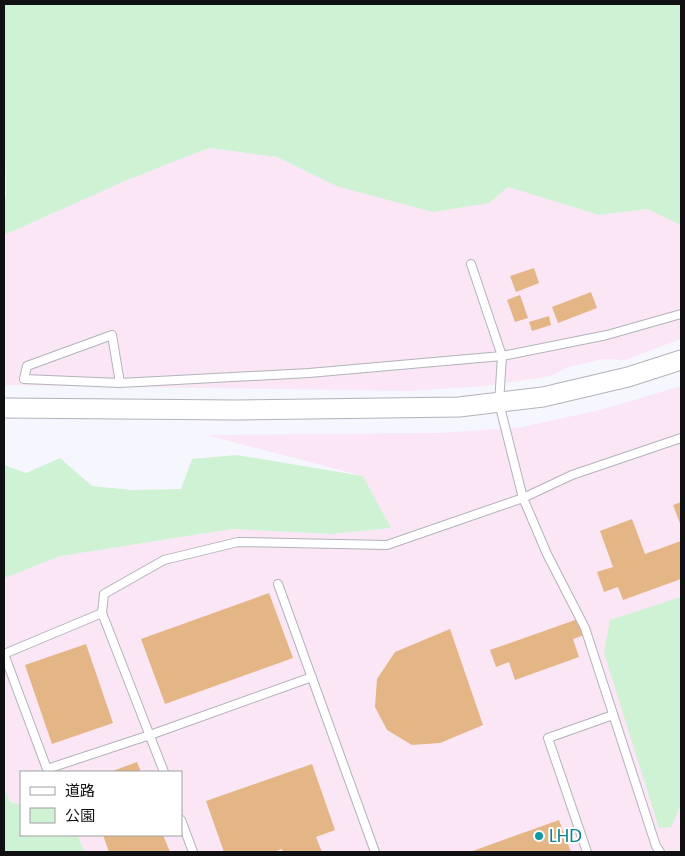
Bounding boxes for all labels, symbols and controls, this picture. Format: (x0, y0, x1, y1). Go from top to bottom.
legend (20, 771, 182, 836)
text: 道路 (65, 780, 95, 801)
text: 公園 (65, 805, 95, 826)
place label: LHD (549, 823, 582, 848)
marker: LHD (533, 830, 545, 842)

